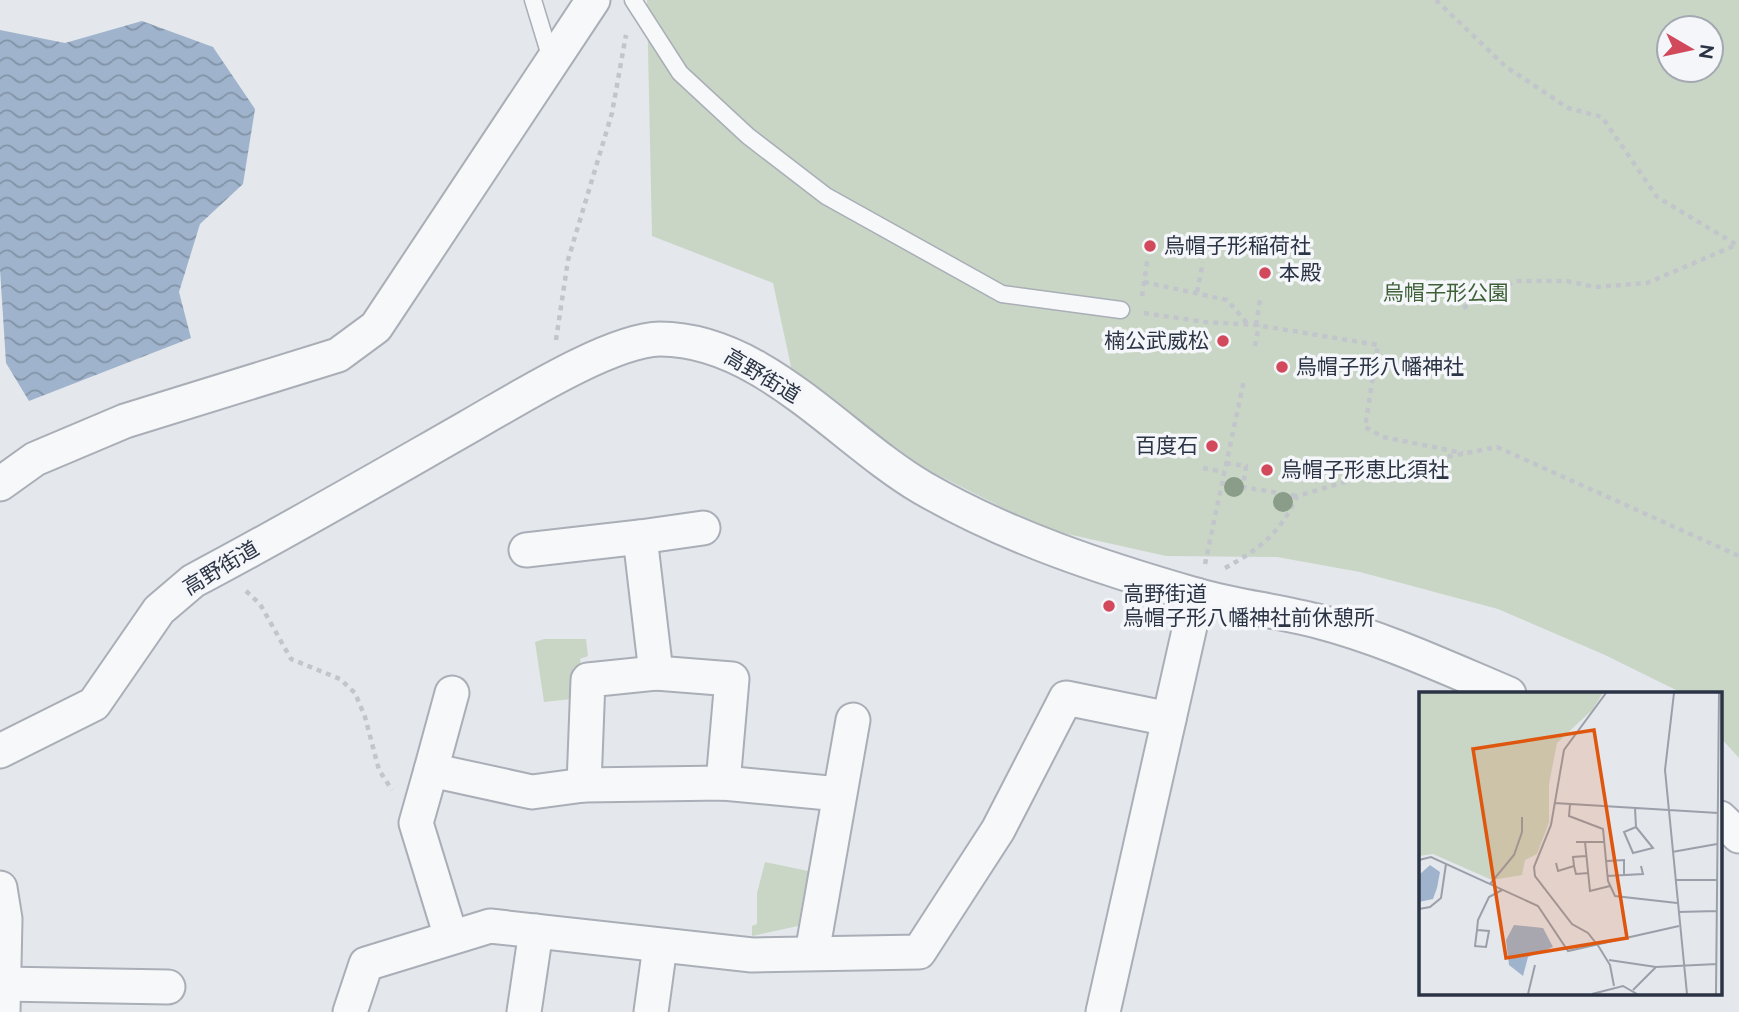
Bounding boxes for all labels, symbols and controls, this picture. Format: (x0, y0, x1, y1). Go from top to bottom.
north arrow (1655, 14, 1725, 84)
text: N (1695, 43, 1719, 61)
place label: 烏帽子形稲荷社 (1164, 233, 1311, 258)
marker: 烏帽子形稲荷社 (1142, 238, 1158, 254)
place label: 本殿 (1279, 260, 1321, 285)
marker: 本殿 (1257, 265, 1273, 281)
park label: 烏帽子形公園 (1383, 280, 1509, 305)
place label: 楠公武威松 (1104, 328, 1209, 353)
marker: 楠公武威松 (1215, 333, 1231, 349)
street label: 高野街道 (720, 343, 805, 408)
place label: 烏帽子形八幡神社 (1296, 354, 1464, 379)
marker: 烏帽子形八幡神社 (1274, 359, 1290, 375)
place label: 百度石 (1135, 433, 1198, 458)
marker: 百度石 (1204, 438, 1220, 454)
place label: 烏帽子形恵比須社 (1281, 457, 1449, 482)
marker: 烏帽子形恵比須社 (1259, 462, 1275, 478)
street label: 高野街道 (178, 535, 263, 600)
place label: 高野街道 烏帽子形八幡神社前休憩所 (1123, 581, 1375, 630)
marker: 高野街道 烏帽子形八幡神社前休憩所 (1101, 598, 1117, 614)
inset map (1419, 692, 1722, 995)

